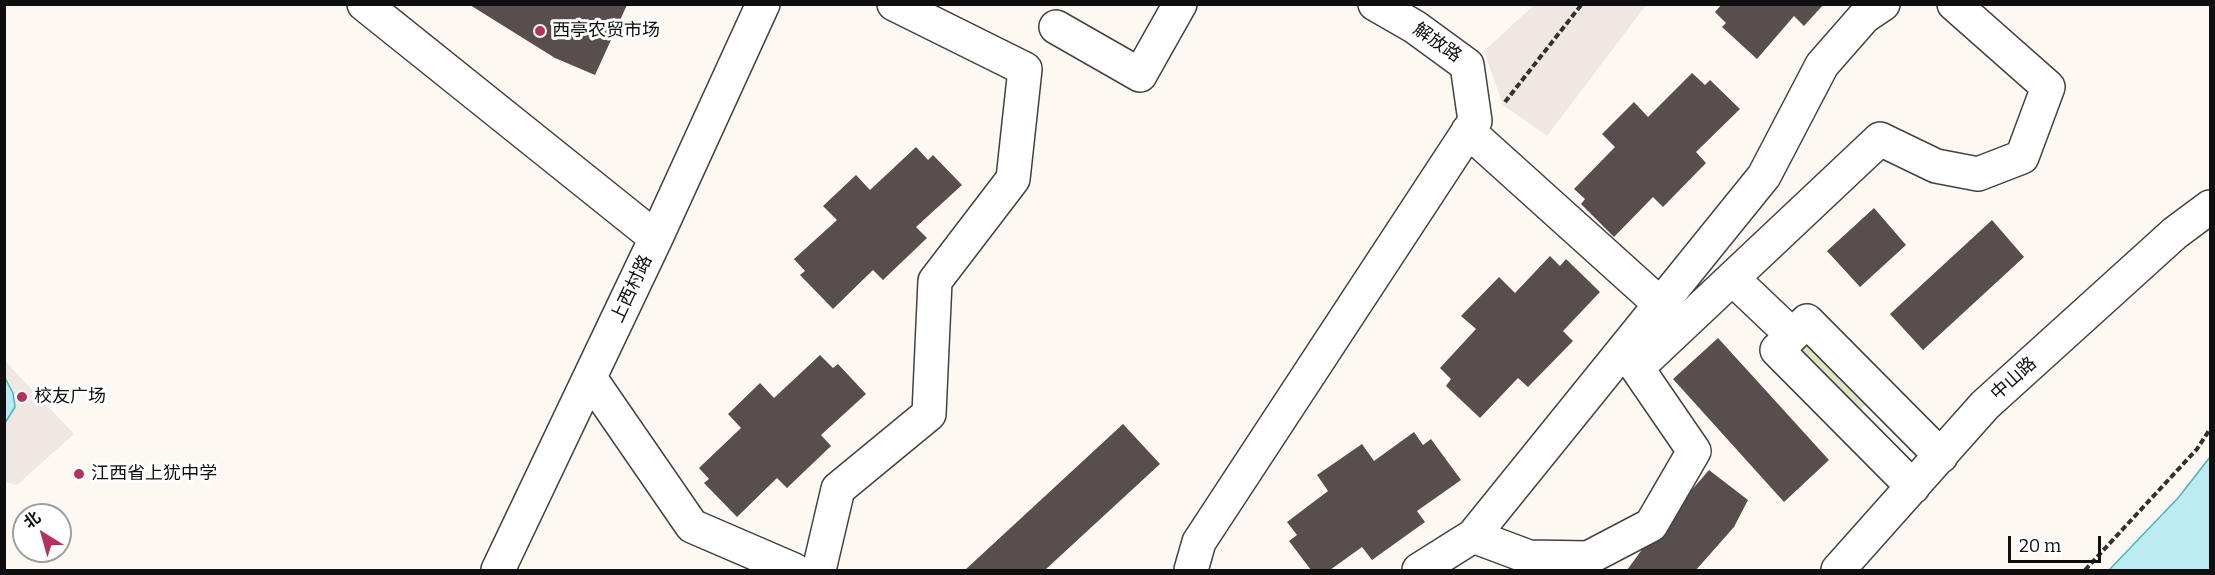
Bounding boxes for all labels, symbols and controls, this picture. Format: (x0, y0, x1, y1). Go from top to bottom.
street label: 解放路 (1409, 19, 1465, 67)
place label: 西亭农贸市场 (552, 20, 660, 42)
marker: 西亭农贸市场 (533, 24, 547, 38)
street label: 上西村路 (607, 252, 657, 326)
street label: 中山路 (1987, 353, 2041, 405)
place label: 校友广场 (34, 386, 106, 408)
marker: 校友广场 (15, 390, 29, 404)
place label: 江西省上犹中学 (91, 463, 217, 485)
marker: 江西省上犹中学 (72, 467, 86, 481)
north arrow (12, 503, 72, 563)
text: 北 (20, 507, 44, 532)
scale bar (2011, 524, 2104, 562)
text: 20 m (2019, 535, 2061, 557)

